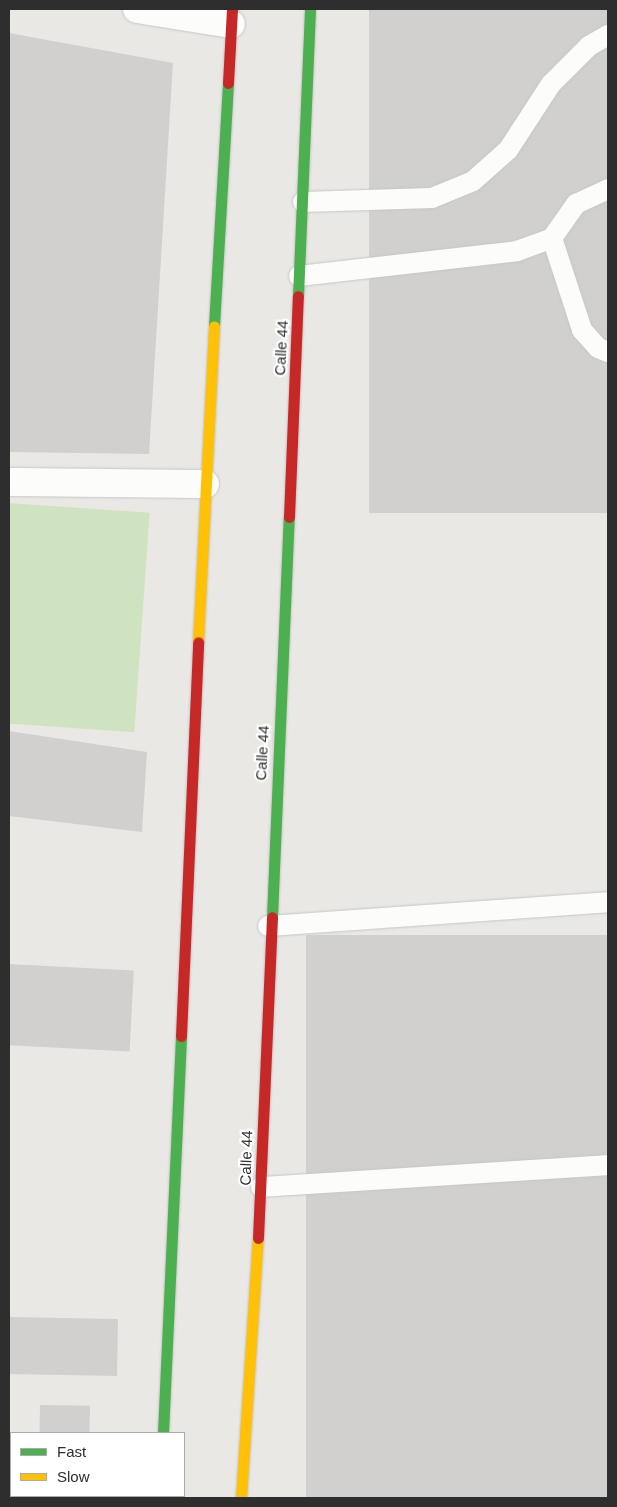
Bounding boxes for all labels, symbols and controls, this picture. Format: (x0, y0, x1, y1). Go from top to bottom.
street label: Calle 44 (271, 320, 291, 376)
street label: Calle 44 (252, 725, 272, 781)
street label: Calle 44 (236, 1130, 256, 1186)
legend (10, 1432, 185, 1497)
text: Fast (57, 1443, 86, 1460)
text: Slow (57, 1468, 90, 1485)

